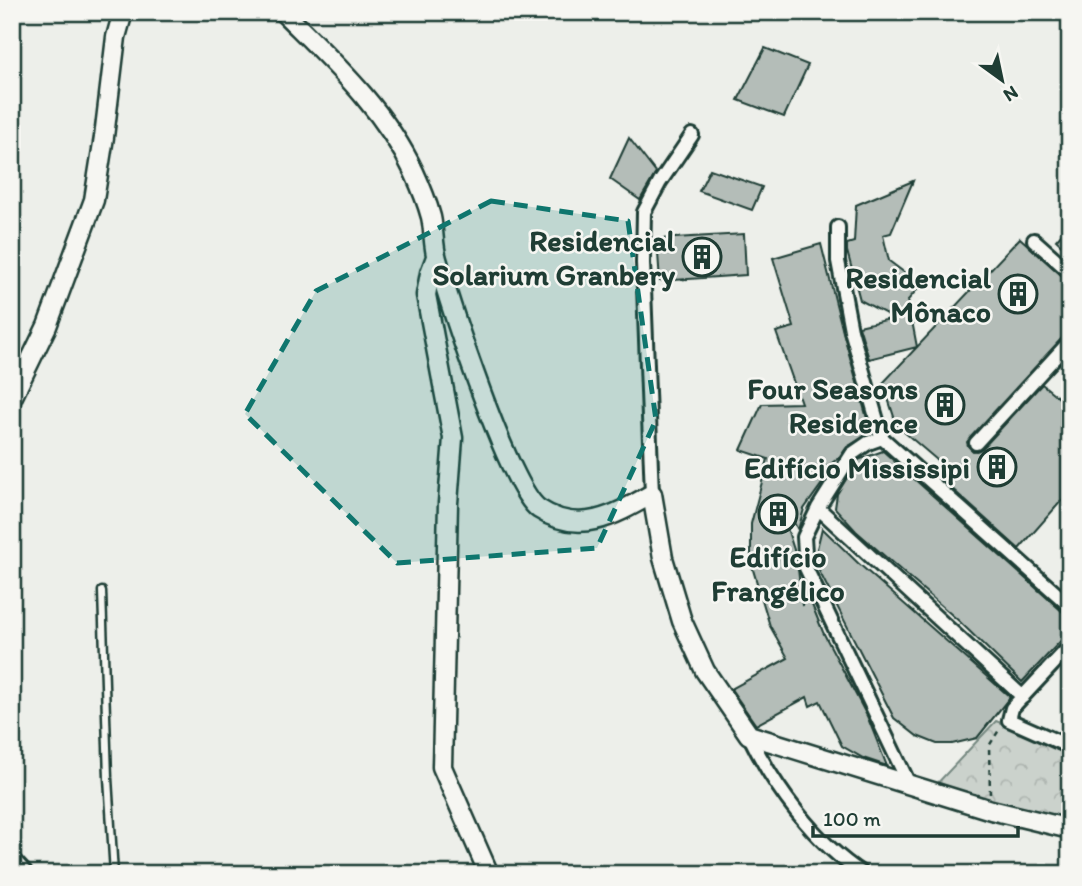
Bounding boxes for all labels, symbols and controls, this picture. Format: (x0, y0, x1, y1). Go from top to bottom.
north arrow (967, 46, 1036, 116)
text: N (999, 81, 1023, 107)
place label: Residencial Solarium Granbery (433, 222, 676, 293)
building icon: Residencial Solarium Granbery (681, 236, 723, 278)
place label: Residencial Mônaco (845, 259, 991, 330)
building icon: Residencial Mônaco (997, 273, 1039, 315)
place label: Four Seasons Residence (747, 370, 918, 441)
building icon: Four Seasons Residence (924, 384, 966, 426)
building icon: Edifício Mississipi (976, 446, 1018, 488)
place label: Edifício Mississipi (744, 449, 970, 486)
building icon: Edifício Frangélico (757, 493, 799, 535)
place label: Edifício Frangélico (711, 538, 845, 609)
scale bar (813, 795, 1017, 839)
text: 100 m (823, 806, 881, 831)

